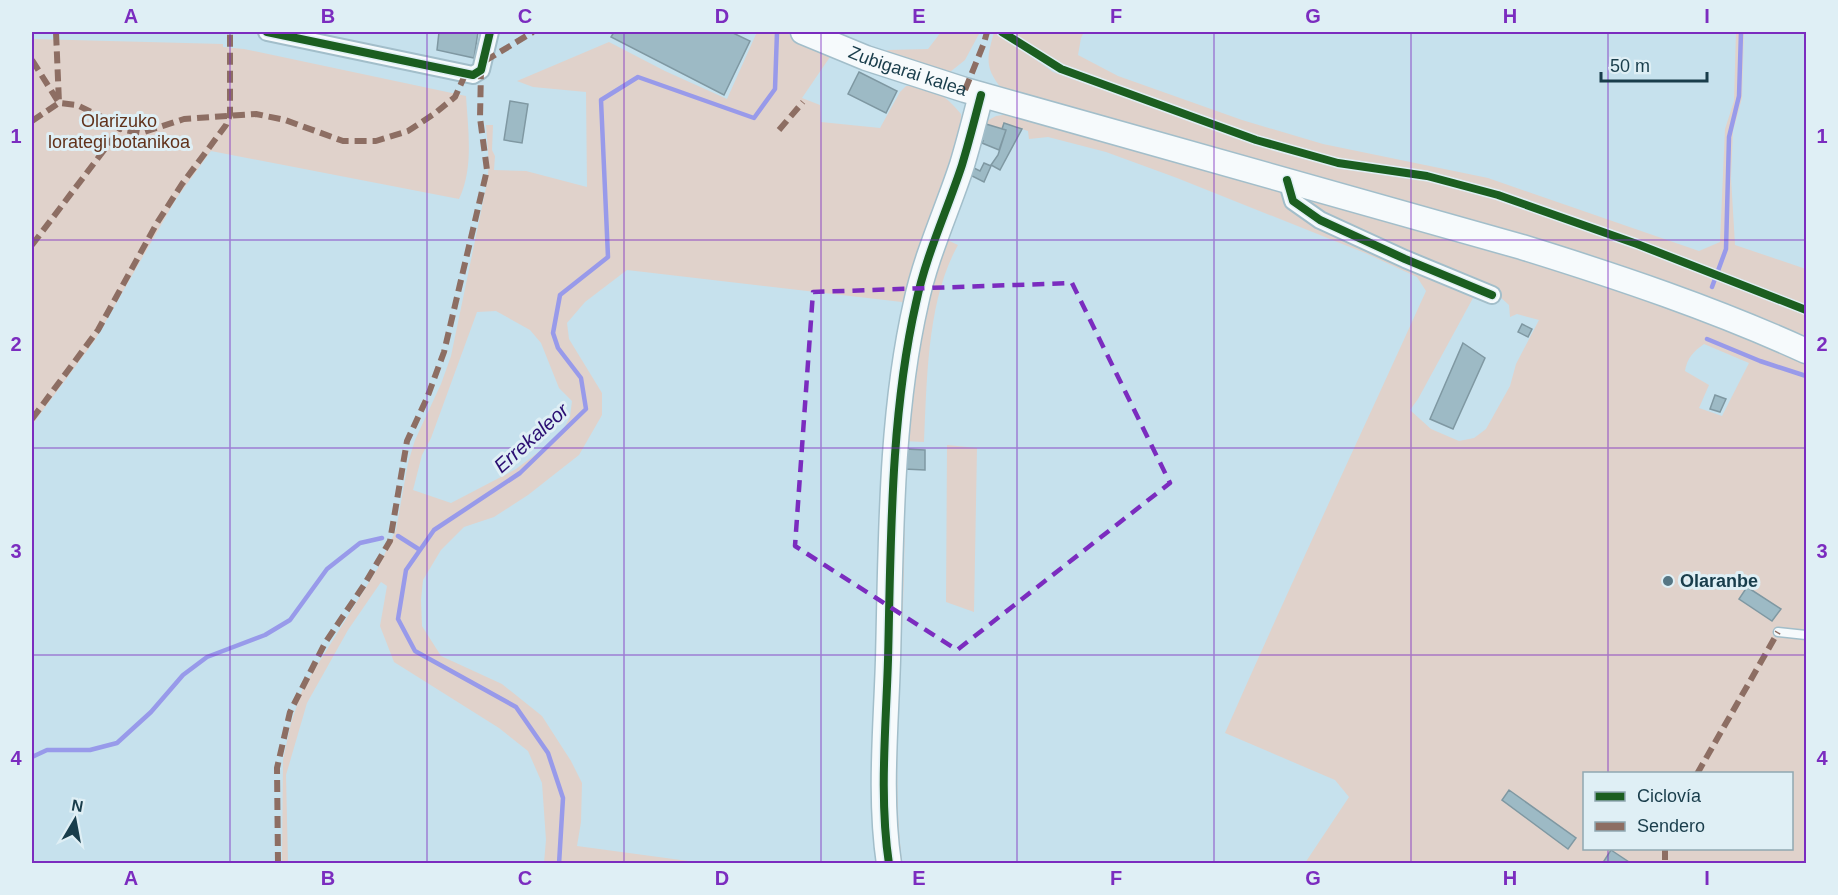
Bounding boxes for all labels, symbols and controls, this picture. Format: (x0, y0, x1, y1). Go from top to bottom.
text: A (124, 5, 138, 27)
text: B (321, 5, 335, 27)
text: C (518, 5, 532, 27)
text: D (715, 5, 729, 27)
text: E (912, 5, 926, 27)
text: F (1110, 5, 1122, 27)
text: G (1305, 5, 1321, 27)
text: H (1503, 5, 1517, 27)
text: I (1704, 5, 1710, 27)
street label: Zubigarai kalea (846, 42, 970, 100)
scale bar (1601, 45, 1708, 83)
text: 50 m (1610, 56, 1650, 76)
park label: Olarizuko lorategi botanikoa (48, 111, 191, 152)
text: 1 (10, 125, 22, 147)
text: 1 (1816, 125, 1828, 147)
text: 2 (10, 333, 22, 355)
text: 2 (1816, 333, 1828, 355)
water label: Errekaleor (489, 398, 574, 477)
text: 3 (10, 540, 22, 562)
text: 3 (1816, 540, 1828, 562)
place label: Olaranbe (1680, 571, 1758, 591)
marker: Olaranbe (1661, 574, 1675, 588)
text: 4 (10, 747, 22, 769)
text: 4 (1816, 747, 1828, 769)
legend (1583, 772, 1793, 850)
text: Ciclovía (1637, 786, 1702, 806)
north arrow (45, 790, 105, 850)
text: N (70, 796, 85, 815)
text: Sendero (1637, 816, 1705, 836)
text: A (124, 867, 138, 889)
text: B (321, 867, 335, 889)
text: C (518, 867, 532, 889)
text: D (715, 867, 729, 889)
text: E (912, 867, 926, 889)
text: F (1110, 867, 1122, 889)
text: G (1305, 867, 1321, 889)
text: H (1503, 867, 1517, 889)
text: I (1704, 867, 1710, 889)

